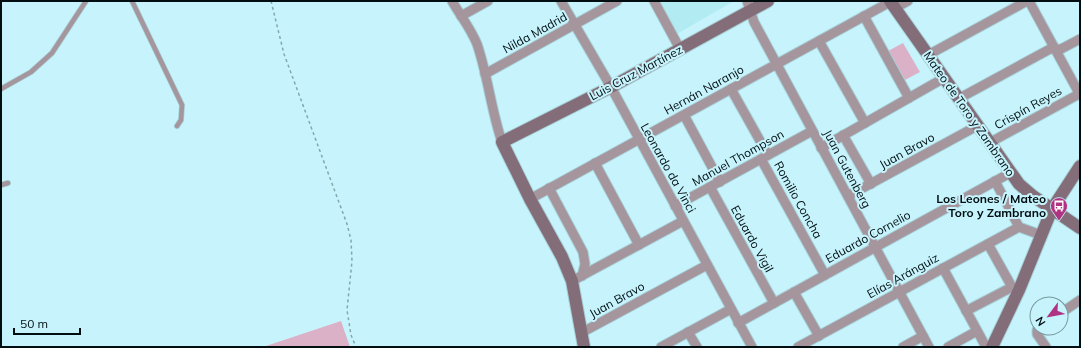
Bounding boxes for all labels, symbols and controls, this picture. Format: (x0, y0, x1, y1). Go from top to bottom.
street label: Nilda Madrid (500, 9, 570, 56)
street label: Luis Cruz Martínez (587, 42, 685, 103)
street label: Mateo de Toro y Zambrano (920, 48, 1018, 179)
street label: Hernán Naranjo (661, 61, 746, 118)
street label: Crispín Reyes (991, 83, 1064, 132)
street label: Leonardo da Vinci (638, 120, 699, 215)
street label: Manuel Thompson (689, 126, 786, 189)
street label: Juan Gutenberg (820, 127, 874, 211)
street label: Juan Bravo (876, 129, 937, 172)
street label: Romilio Concha (771, 159, 826, 241)
place label: Los Leones / Mateo Toro y Zambrano (936, 191, 1046, 220)
bus stop icon: Los Leones / Mateo Toro y Zambrano (1049, 196, 1069, 221)
street label: Eduardo Vigil (728, 203, 777, 275)
street label: Eduardo Cornelio (823, 207, 913, 266)
street label: Elías Aránguiz (864, 250, 941, 301)
street label: Juan Bravo (586, 278, 647, 321)
north arrow (1029, 296, 1069, 336)
scale bar (14, 310, 80, 336)
text: N (1032, 314, 1049, 329)
text: 50 m (20, 316, 48, 331)

